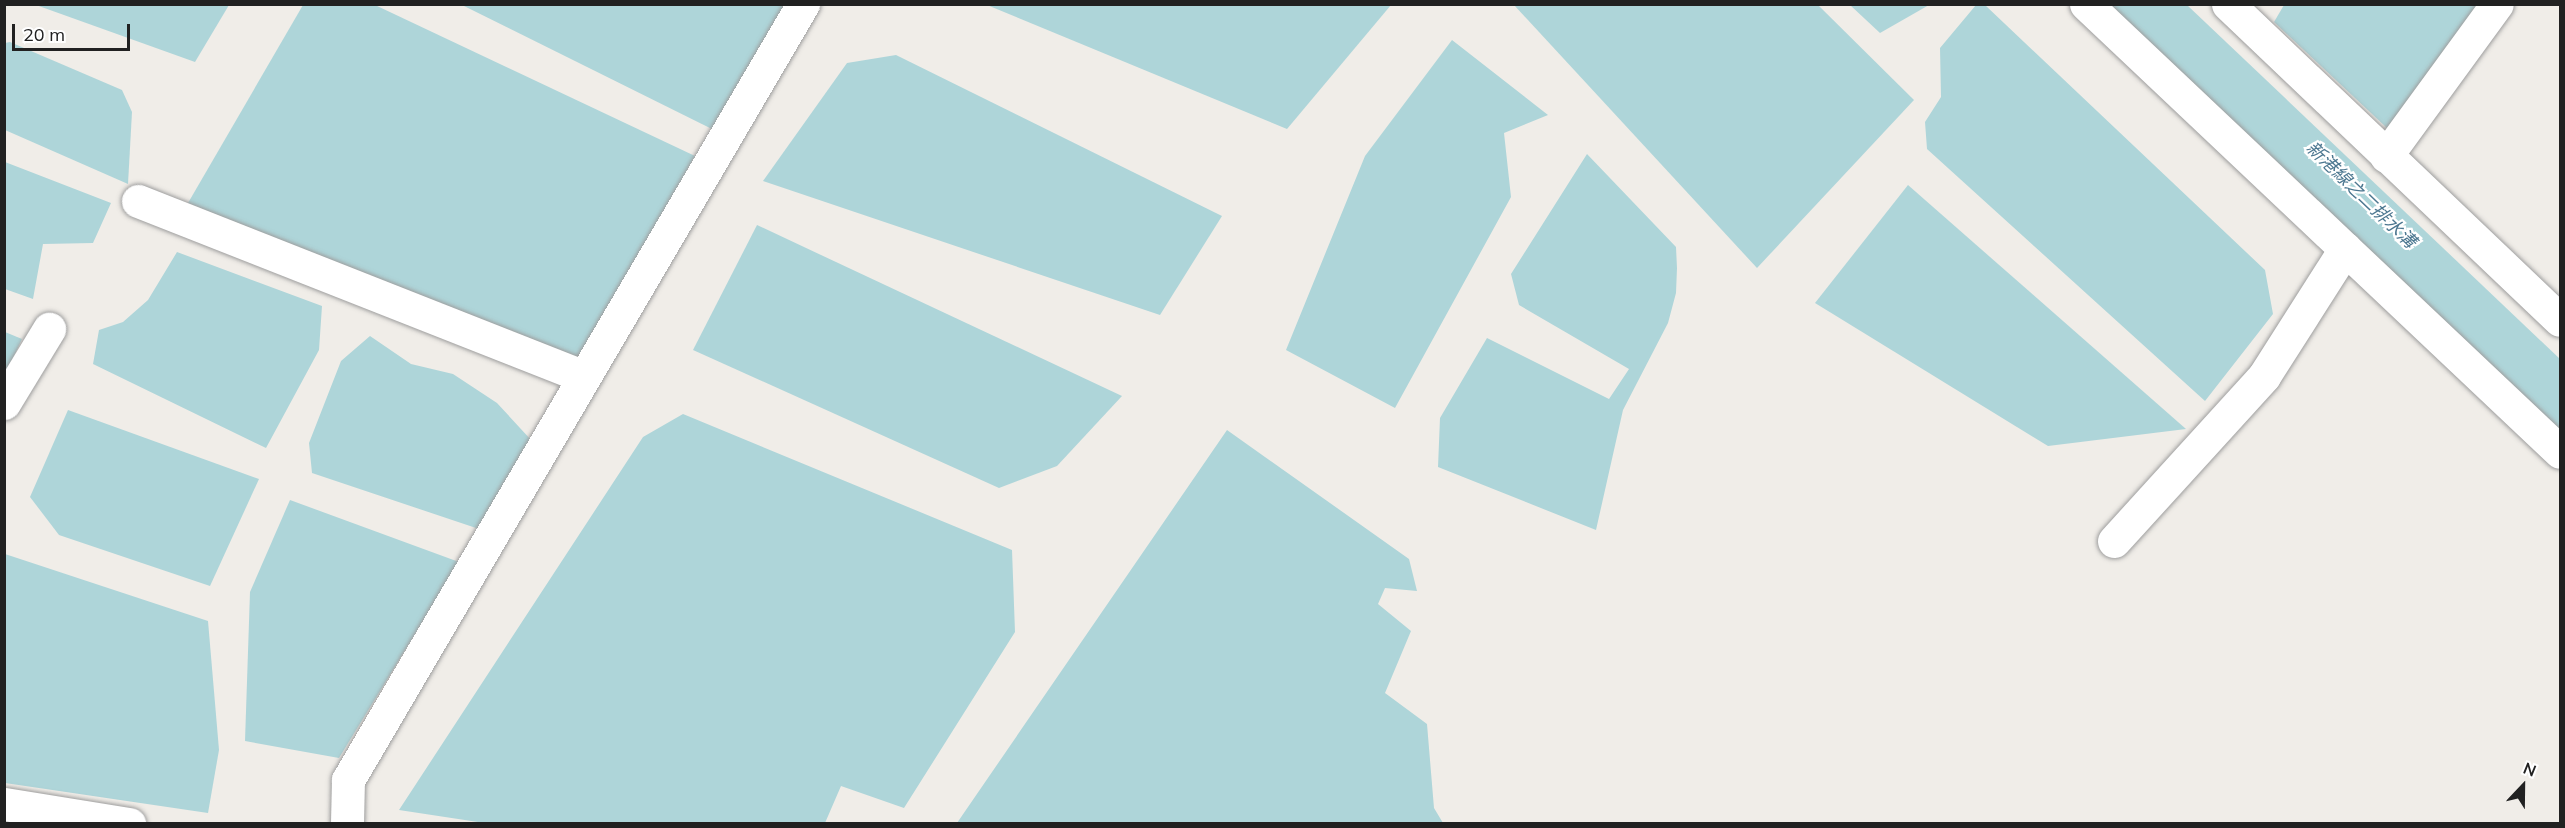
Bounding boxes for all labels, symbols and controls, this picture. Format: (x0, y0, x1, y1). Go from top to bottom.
scale bar (15, 12, 134, 50)
text: 20 m (23, 23, 65, 46)
water label: 新港線之二排水溝 (2302, 137, 2420, 253)
north arrow (2493, 756, 2553, 816)
text: N (2520, 758, 2539, 781)

